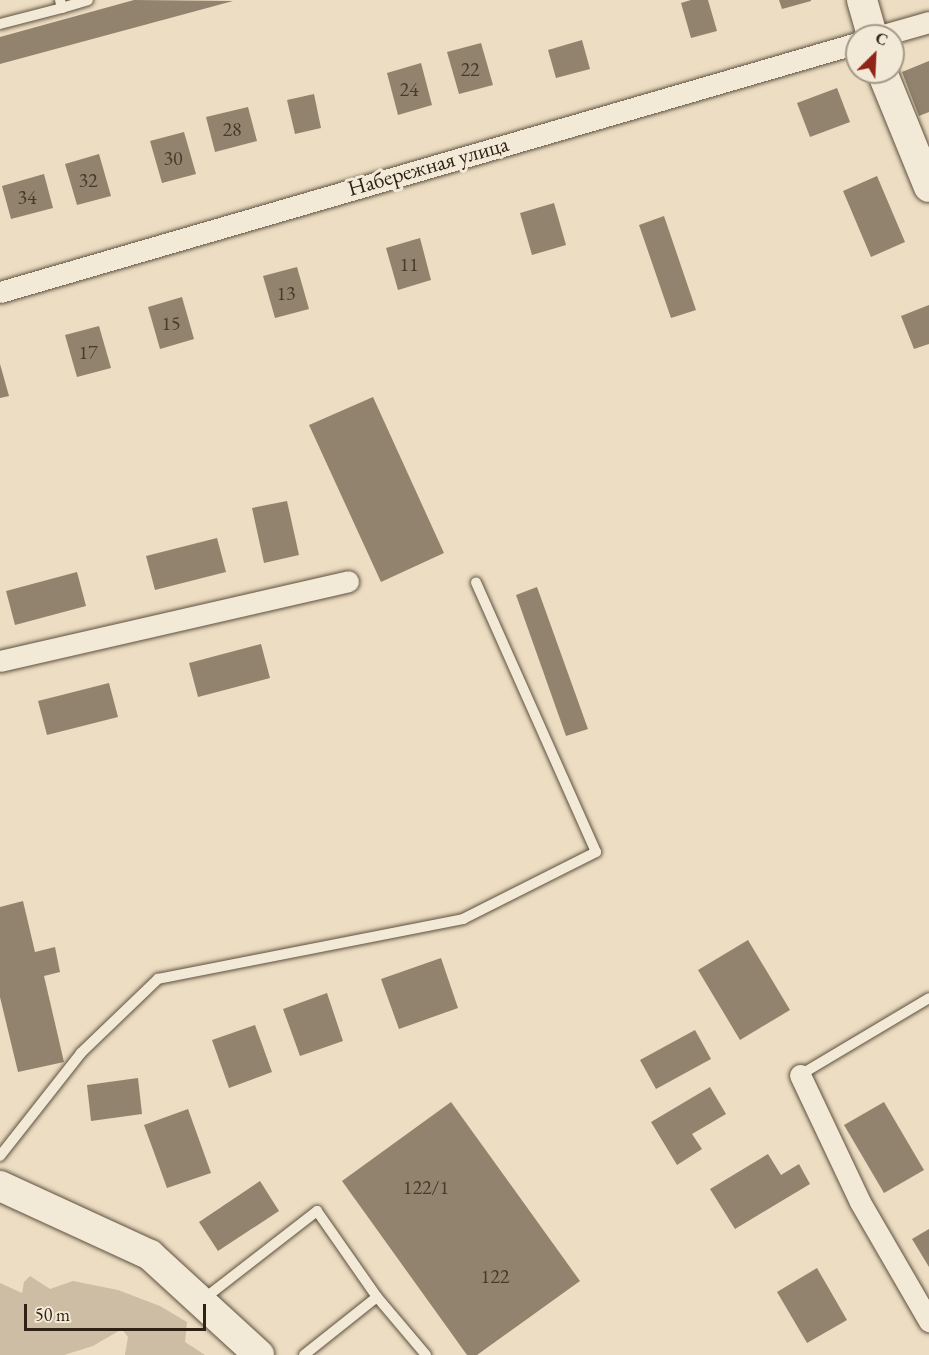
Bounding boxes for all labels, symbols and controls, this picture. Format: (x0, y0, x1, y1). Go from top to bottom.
north arrow (845, 24, 905, 84)
text: С (872, 27, 891, 51)
house number: 22 (460, 57, 480, 81)
house number: 24 (399, 77, 419, 101)
house number: 28 (222, 117, 242, 141)
street label: Набережная улица (344, 130, 512, 202)
house number: 30 (163, 146, 183, 170)
house number: 32 (78, 168, 98, 192)
house number: 34 (17, 185, 37, 209)
house number: 11 (399, 252, 419, 276)
house number: 13 (276, 281, 296, 305)
house number: 15 (161, 311, 181, 335)
house number: 17 (78, 340, 98, 364)
house number: 122/1 (403, 1175, 449, 1199)
house number: 122 (481, 1264, 509, 1288)
scale bar (27, 1292, 208, 1330)
text: 50 m (35, 1303, 70, 1326)

